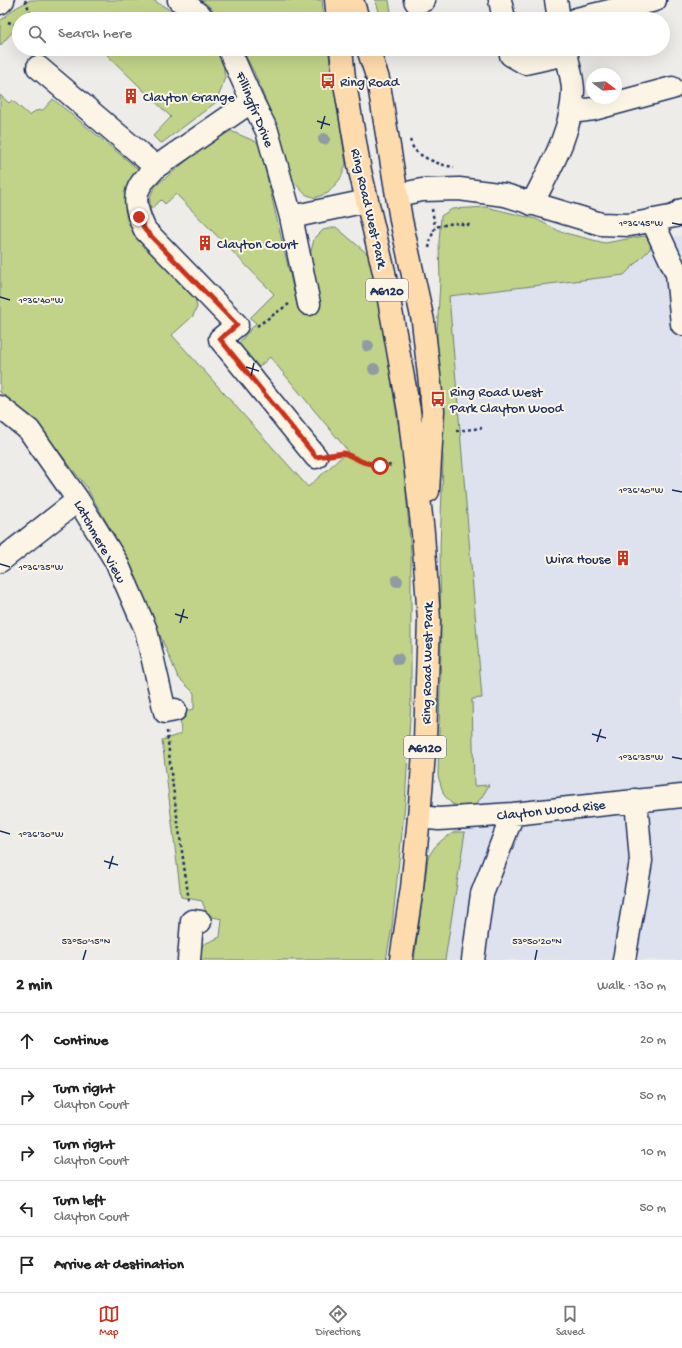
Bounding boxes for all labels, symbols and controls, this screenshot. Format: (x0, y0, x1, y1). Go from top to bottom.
search box (12, 12, 670, 56)
icon: search (26, 23, 48, 45)
text: Search here (58, 25, 132, 43)
north arrow (586, 68, 622, 104)
street label: Fillingfir Drive (230, 69, 277, 151)
bus stop icon: Ring Road (319, 72, 337, 90)
place label: Ring Road (340, 75, 401, 92)
building icon: Clayton Grange (122, 87, 140, 105)
place label: Clayton Grange (143, 90, 235, 107)
street label: Ring Road West Park (346, 147, 390, 272)
route end (130, 208, 148, 226)
text: 1°36'45"W (618, 218, 663, 230)
building icon: Clayton Court (196, 234, 214, 252)
place label: Clayton Court (217, 237, 299, 254)
road number: A6120 (366, 279, 408, 301)
text: 1°36'40"W (18, 295, 64, 307)
place label: Ring Road West Park Clayton Wood (449, 385, 565, 418)
bus stop icon: Ring Road West Park Clayton Wood (429, 390, 447, 408)
route start (371, 457, 389, 475)
text: 1°36'40"W (618, 485, 664, 497)
street label: Latchmere View (69, 498, 129, 587)
building icon: Wira House (614, 549, 632, 567)
place label: Wira House (546, 552, 612, 569)
text: 1°36'35"W (18, 562, 64, 574)
street label: Ring Road West Park (419, 600, 438, 724)
road number: A6120 (404, 736, 446, 758)
text: 1°36'35"W (618, 752, 664, 764)
street label: Clayton Wood Rise (496, 797, 607, 826)
text: 1°36'30"W (18, 829, 64, 841)
text: 53°50'15"N (62, 936, 111, 948)
text: 53°50'20"N (512, 936, 562, 948)
text: 2 min (16, 976, 52, 996)
text: Walk · 130 m (597, 979, 666, 994)
icon: ahead (16, 1030, 38, 1052)
text: Continue (54, 1032, 108, 1050)
text: 20 m (640, 1033, 666, 1048)
text: Turn right (54, 1080, 114, 1098)
icon: right (16, 1086, 38, 1108)
text: 50 m (639, 1089, 666, 1104)
text: Clayton Court (54, 1098, 129, 1113)
text: Turn right (54, 1136, 114, 1154)
icon: right (16, 1142, 38, 1164)
text: 10 m (641, 1145, 666, 1160)
text: Clayton Court (54, 1154, 129, 1169)
text: Turn left (54, 1192, 105, 1210)
icon: left (16, 1198, 38, 1220)
text: 50 m (639, 1201, 666, 1216)
text: Clayton Court (54, 1210, 129, 1225)
icon: arrive (16, 1254, 38, 1276)
text: Arrive at destination (54, 1256, 184, 1274)
tab: Map (98, 1303, 120, 1339)
tab: Directions (316, 1303, 360, 1339)
tab: Saved (556, 1303, 584, 1339)

